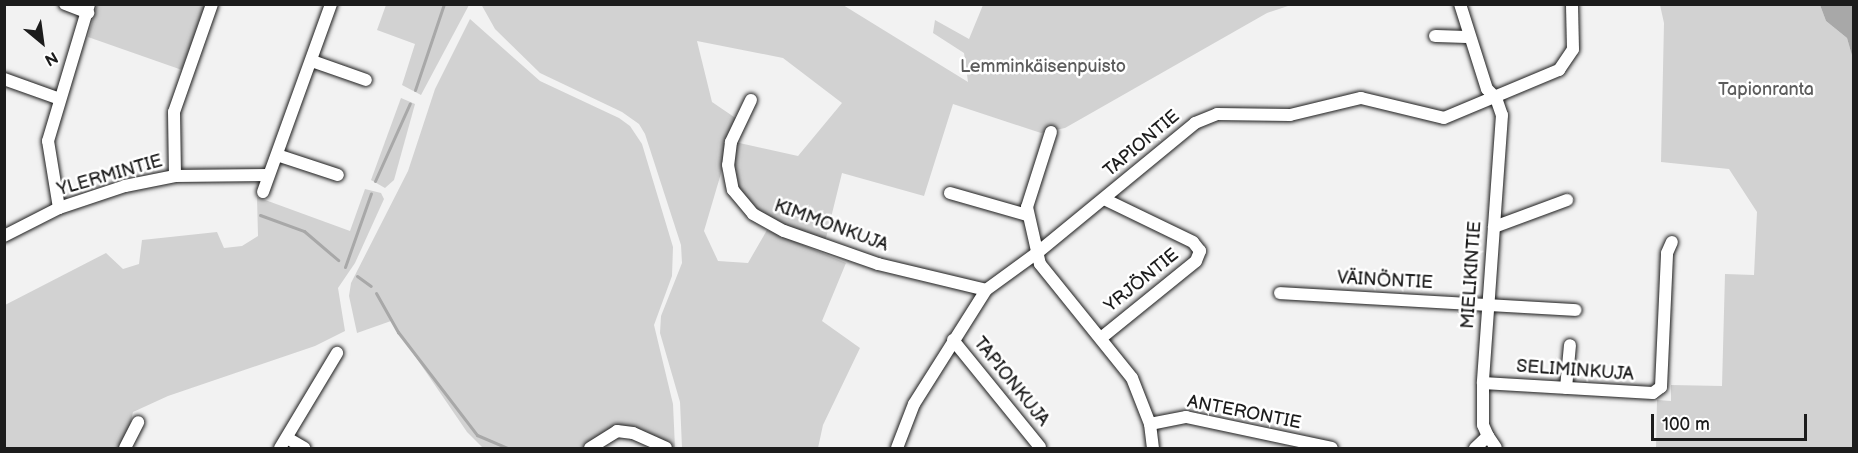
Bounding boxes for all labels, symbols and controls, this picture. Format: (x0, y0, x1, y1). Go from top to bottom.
north arrow (12, 12, 72, 72)
text: N (41, 47, 61, 69)
park label: Lemminkäisenpuisto (960, 56, 1126, 78)
park label: Tapionranta (1718, 79, 1814, 101)
street label: TAPIONTIE (1100, 106, 1184, 182)
street label: YLERMINTIE (55, 151, 165, 201)
street label: KIMMONKUJA (771, 195, 891, 257)
street label: MIELIKINTIE (1457, 220, 1487, 330)
street label: YRJÖNTIE (1101, 245, 1183, 317)
street label: VÄINÖNTIE (1337, 268, 1433, 294)
street label: TAPIONKUJA (968, 333, 1054, 431)
street label: SELIMINKUJA (1516, 356, 1634, 386)
street label: ANTERONTIE (1185, 391, 1303, 435)
scale bar (1654, 402, 1810, 440)
text: 100 m (1662, 414, 1710, 435)

